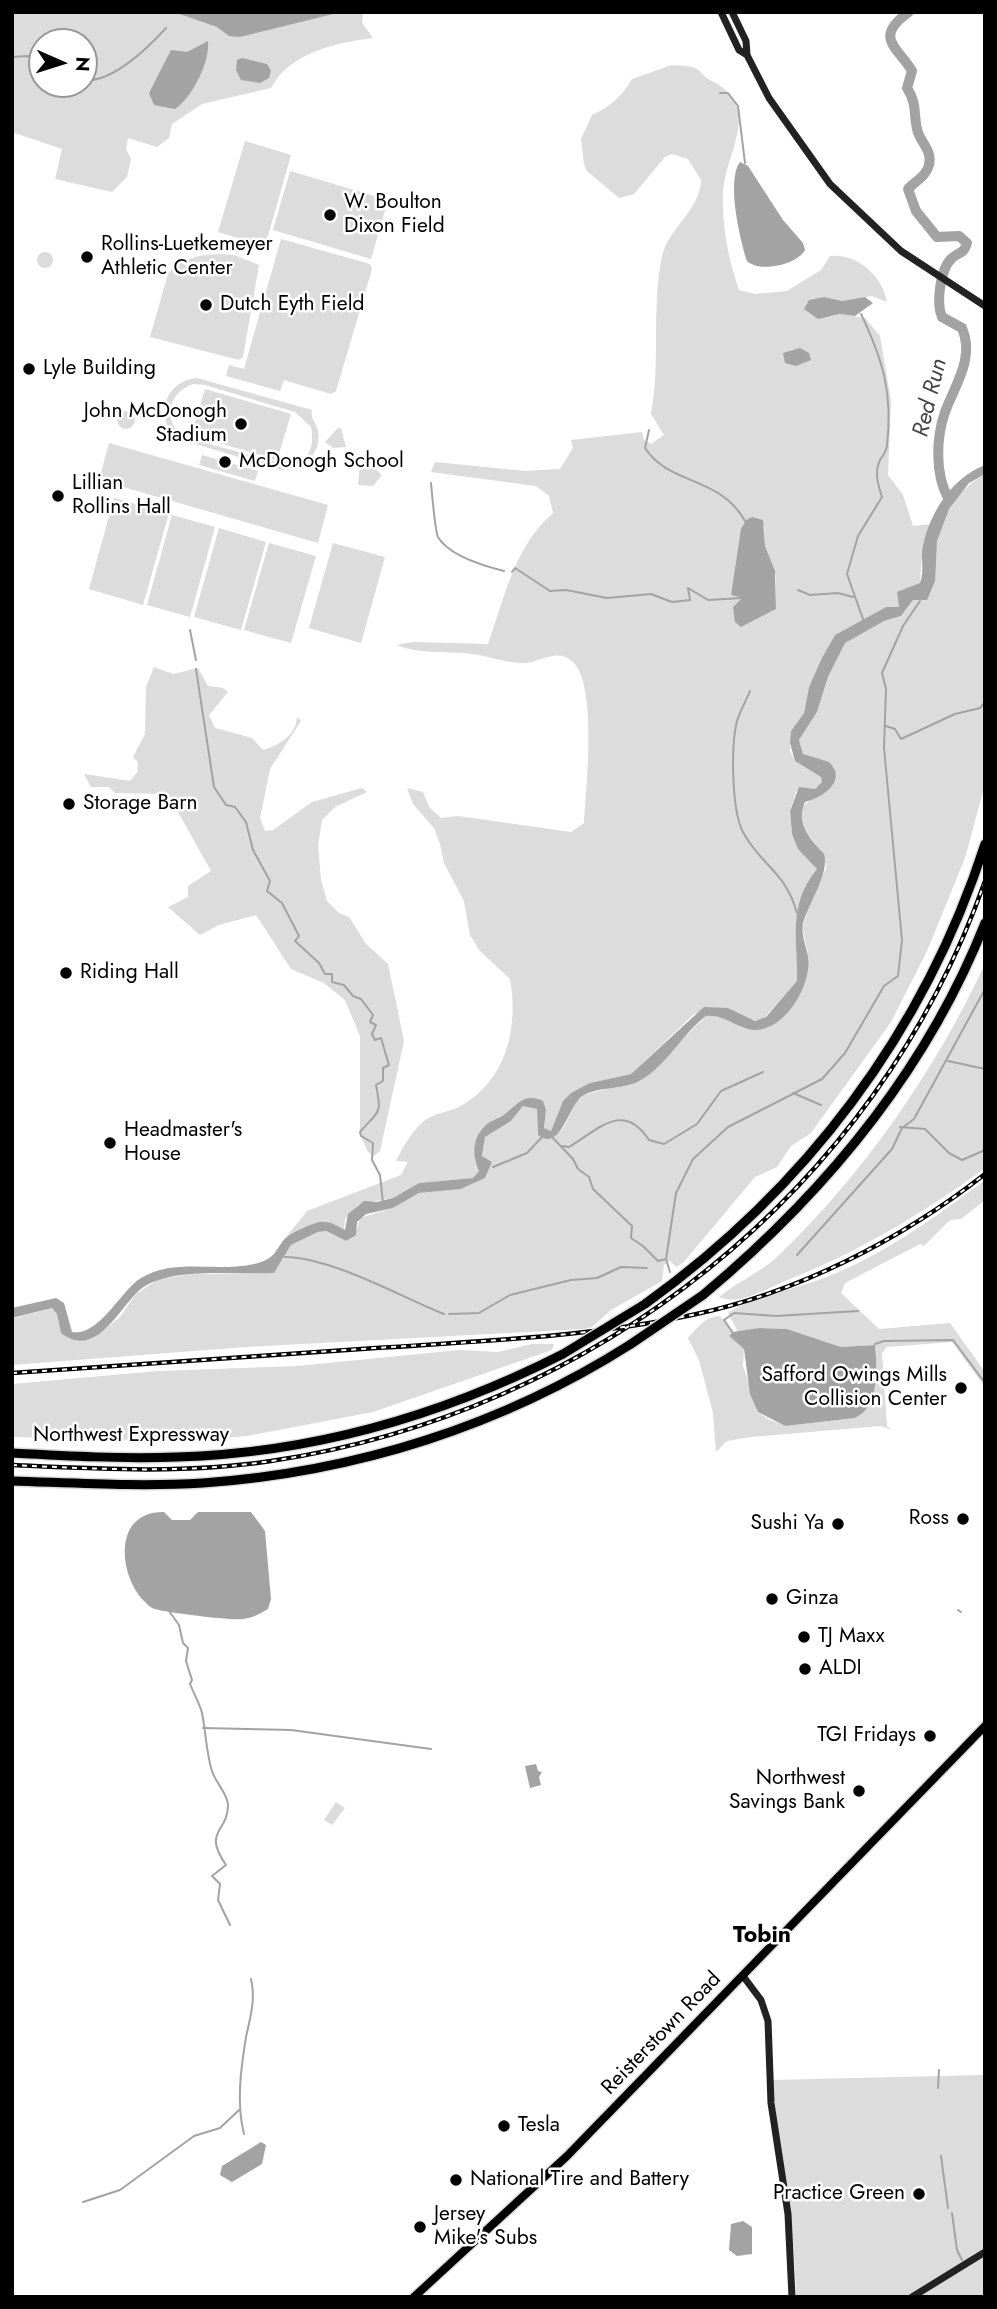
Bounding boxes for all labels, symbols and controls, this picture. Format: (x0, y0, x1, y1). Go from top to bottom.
north arrow (28, 28, 98, 98)
text: N (69, 56, 96, 72)
place label: W. Boulton Dixon Field (344, 190, 445, 240)
marker: W. Boulton Dixon Field (322, 207, 338, 223)
place label: Rollins-Luetkemeyer Athletic Center (101, 232, 273, 282)
marker: Rollins-Luetkemeyer Athletic Center (79, 249, 95, 265)
place label: Dutch Eyth Field (220, 292, 364, 318)
marker: Dutch Eyth Field (198, 297, 214, 313)
place label: Lyle Building (43, 356, 156, 382)
water label: Red Run (908, 356, 954, 440)
marker: Lyle Building (21, 361, 37, 377)
place label: John McDonogh Stadium (84, 399, 227, 449)
marker: John McDonogh Stadium (233, 416, 249, 432)
place label: McDonogh School (239, 449, 404, 475)
marker: McDonogh School (217, 454, 233, 470)
place label: Lillian Rollins Hall (72, 471, 171, 521)
marker: Lillian Rollins Hall (50, 488, 66, 504)
place label: Storage Barn (83, 791, 197, 817)
marker: Storage Barn (61, 796, 77, 812)
place label: Riding Hall (80, 960, 179, 986)
marker: Riding Hall (58, 965, 74, 981)
place label: Headmaster's House (124, 1118, 242, 1168)
marker: Headmaster's House (102, 1135, 118, 1151)
place label: Safford Owings Mills Collision Center (761, 1363, 947, 1413)
marker: Safford Owings Mills Collision Center (953, 1380, 969, 1396)
street label: Northwest Expressway (33, 1423, 229, 1449)
place label: Ross (909, 1506, 949, 1532)
place label: Sushi Ya (750, 1511, 824, 1537)
marker: Ross (955, 1511, 971, 1527)
marker: Sushi Ya (830, 1516, 846, 1532)
place label: Ginza (786, 1586, 839, 1612)
marker: Ginza (764, 1591, 780, 1607)
place label: TJ Maxx (818, 1624, 884, 1650)
marker: TJ Maxx (796, 1629, 812, 1645)
place label: ALDI (819, 1656, 862, 1682)
marker: ALDI (797, 1661, 813, 1677)
place label: TGI Fridays (817, 1723, 916, 1749)
marker: TGI Fridays (922, 1728, 938, 1744)
place label: Northwest Savings Bank (729, 1766, 845, 1816)
marker: Northwest Savings Bank (851, 1783, 867, 1799)
district label: Tobin (733, 1922, 791, 1950)
street label: Reisterstown Road (597, 1967, 727, 2101)
place label: Tesla (518, 2113, 560, 2139)
marker: Tesla (496, 2118, 512, 2134)
place label: National Tire and Battery (470, 2167, 689, 2193)
marker: National Tire and Battery (448, 2172, 464, 2188)
place label: Practice Green (773, 2181, 905, 2207)
marker: Practice Green (911, 2186, 927, 2202)
place label: Jersey Mike's Subs (434, 2202, 537, 2252)
marker: Jersey Mike's Subs (412, 2219, 428, 2235)

